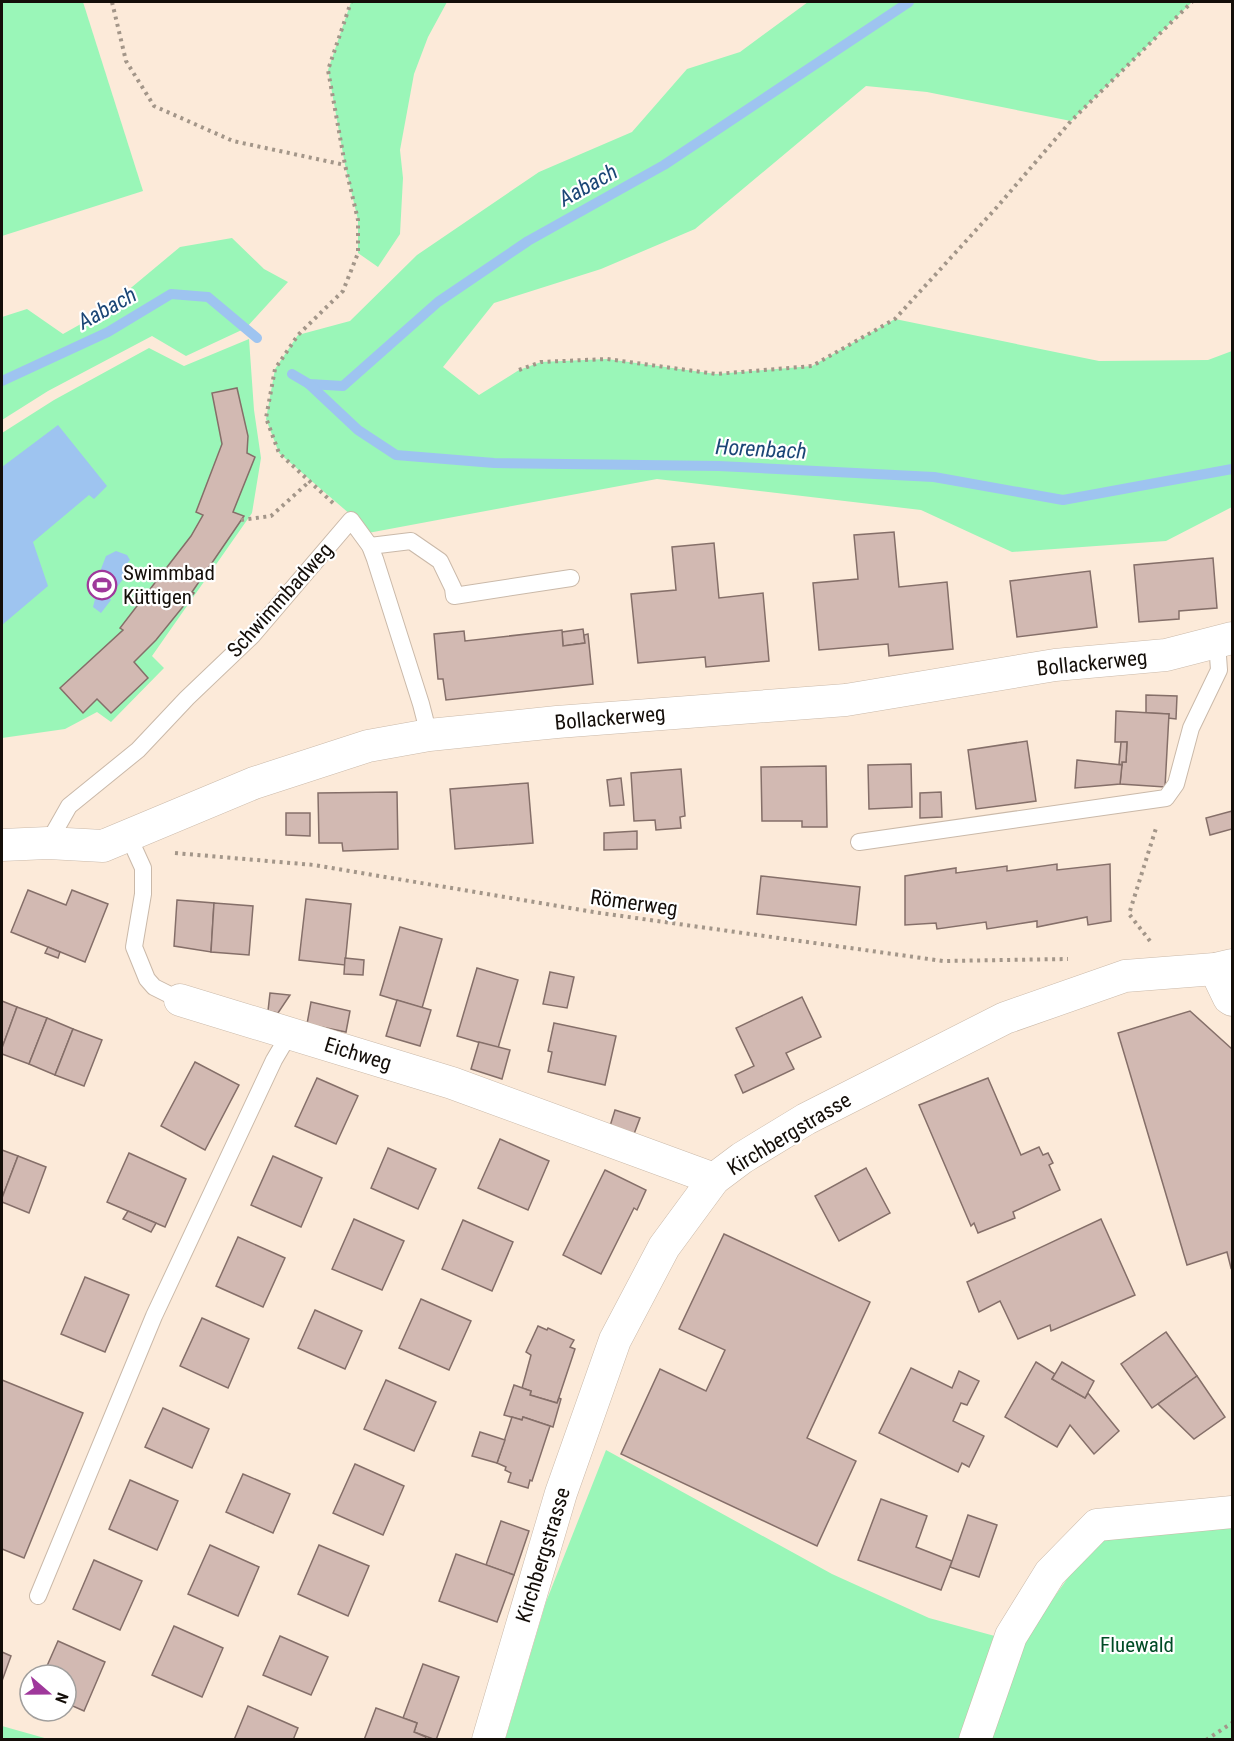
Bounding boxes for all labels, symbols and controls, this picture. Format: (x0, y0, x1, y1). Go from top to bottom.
water label: Aabach (553, 159, 622, 212)
water label: Aabach (72, 282, 141, 335)
water label: Horenbach (715, 434, 807, 464)
street label: Schwimmbadweg (222, 538, 338, 662)
place label: Swimmbad Küttigen (123, 561, 215, 609)
sports icon: Swimmbad Küttigen (86, 569, 118, 601)
street label: Bollackerweg (1036, 645, 1148, 681)
street label: Bollackerweg (554, 701, 666, 735)
street label: Römerweg (589, 885, 679, 921)
street label: Eichweg (322, 1032, 394, 1076)
street label: Kirchbergstrasse (723, 1088, 855, 1180)
street label: Kirchbergstrasse (511, 1484, 575, 1625)
park label: Fluewald (1100, 1633, 1174, 1657)
north arrow (18, 1663, 78, 1723)
text: N (51, 1690, 72, 1706)

